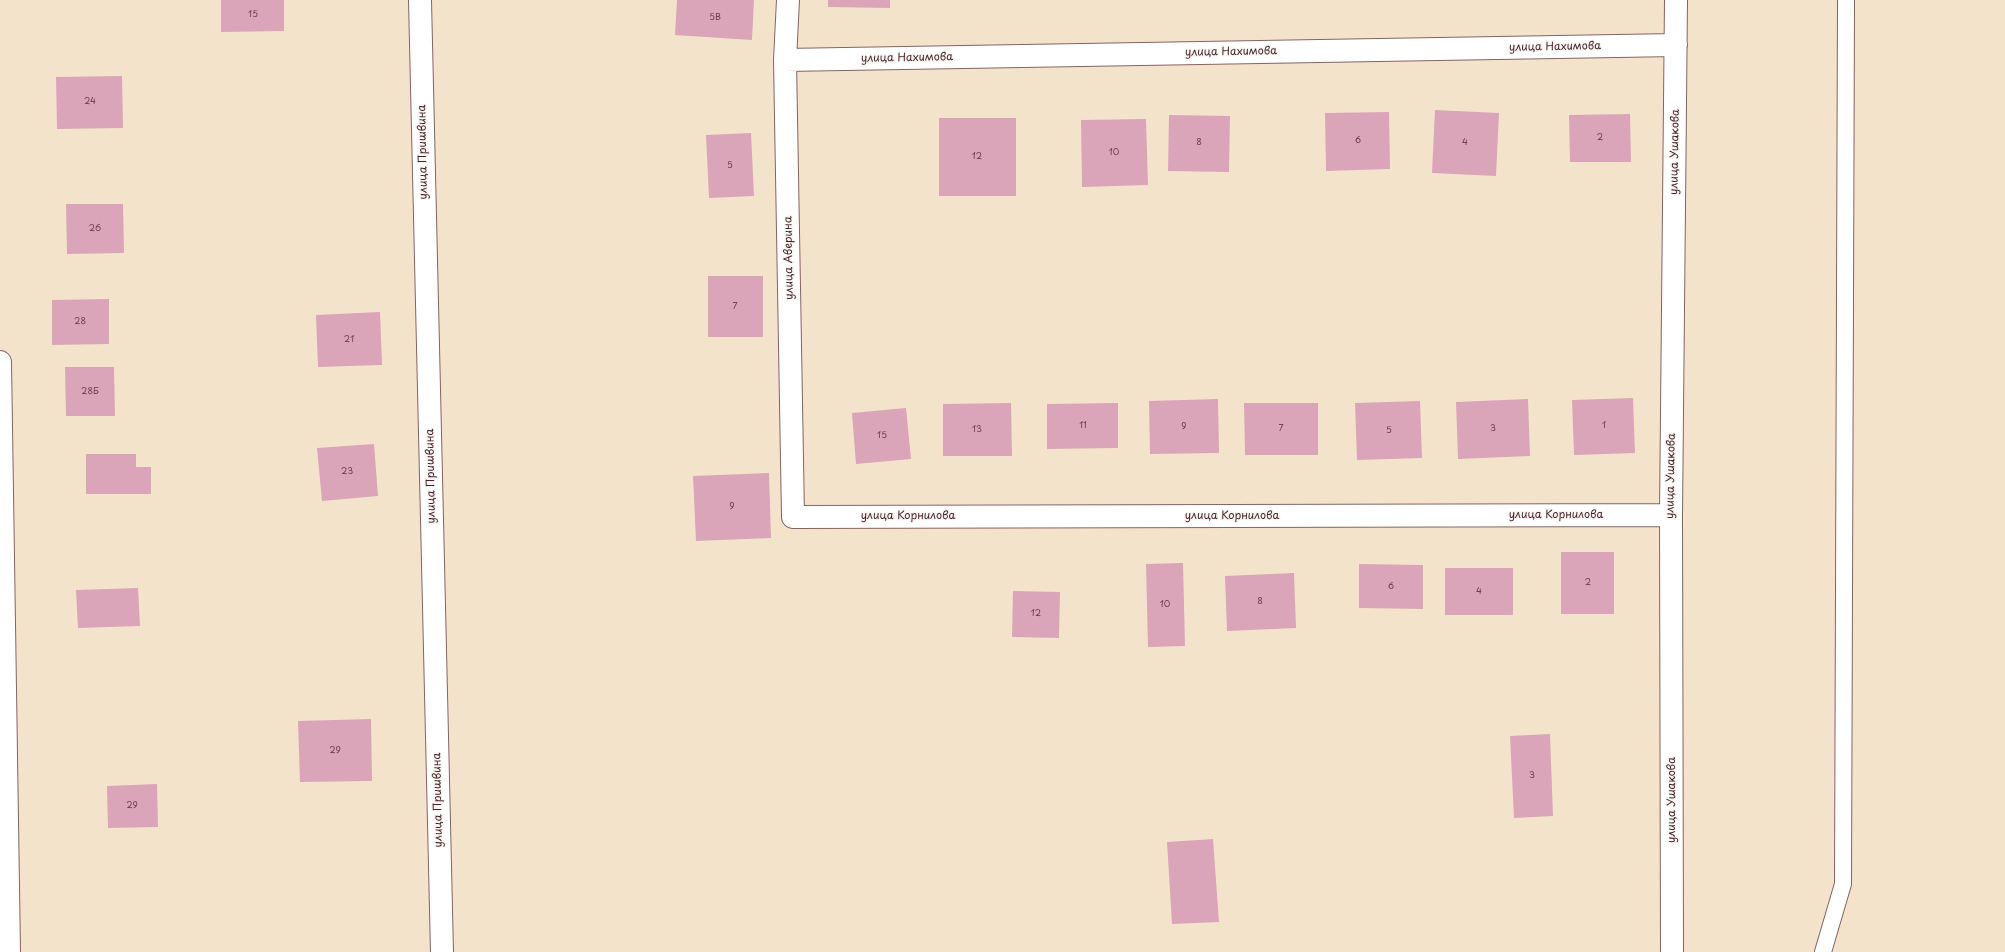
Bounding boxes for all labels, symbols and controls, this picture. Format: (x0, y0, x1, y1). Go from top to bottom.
house number: 15 (248, 10, 258, 20)
house number: 5В (709, 13, 721, 23)
street label: улица Нахимова (1509, 40, 1601, 54)
street label: улица Нахимова (1185, 45, 1277, 59)
street label: улица Нахимова (861, 51, 953, 65)
house number: 24 (84, 97, 96, 107)
street label: улица Пришвина (416, 104, 430, 200)
street label: улица Ушакова (1668, 109, 1682, 195)
house number: 2 (1597, 133, 1603, 143)
house number: 6 (1355, 136, 1361, 146)
house number: 8 (1196, 138, 1202, 148)
house number: 4 (1462, 138, 1468, 148)
house number: 10 (1109, 148, 1119, 158)
house number: 12 (972, 152, 982, 162)
house number: 5 (727, 161, 733, 171)
street label: улица Аверина (782, 216, 796, 300)
house number: 26 (89, 224, 101, 234)
house number: 7 (732, 302, 738, 312)
house number: 28 (74, 317, 86, 327)
house number: 21 (344, 335, 354, 345)
house number: 28Б (81, 387, 99, 397)
house number: 11 (1079, 421, 1087, 431)
house number: 1 (1602, 421, 1606, 431)
house number: 9 (1181, 422, 1187, 432)
house number: 7 (1278, 424, 1284, 434)
house number: 3 (1490, 424, 1496, 434)
house number: 13 (972, 425, 982, 435)
house number: 5 (1386, 426, 1392, 436)
street label: улица Пришвина (424, 428, 438, 524)
house number: 15 (877, 431, 887, 441)
street label: улица Ушакова (1664, 433, 1678, 519)
house number: 23 (341, 467, 353, 477)
house number: 9 (729, 502, 735, 512)
street label: улица Корнилова (1509, 508, 1603, 522)
street label: улица Корнилова (861, 509, 955, 523)
street label: улица Корнилова (1185, 509, 1279, 523)
house number: 2 (1585, 578, 1591, 588)
house number: 6 (1388, 582, 1394, 592)
house number: 4 (1476, 587, 1482, 597)
house number: 8 (1257, 597, 1263, 607)
house number: 10 (1160, 600, 1170, 610)
house number: 12 (1031, 609, 1041, 619)
house number: 29 (329, 746, 341, 756)
street label: улица Пришвина (431, 752, 445, 848)
street label: улица Ушакова (1665, 757, 1679, 843)
house number: 3 (1529, 771, 1535, 781)
house number: 29 (126, 801, 138, 811)

